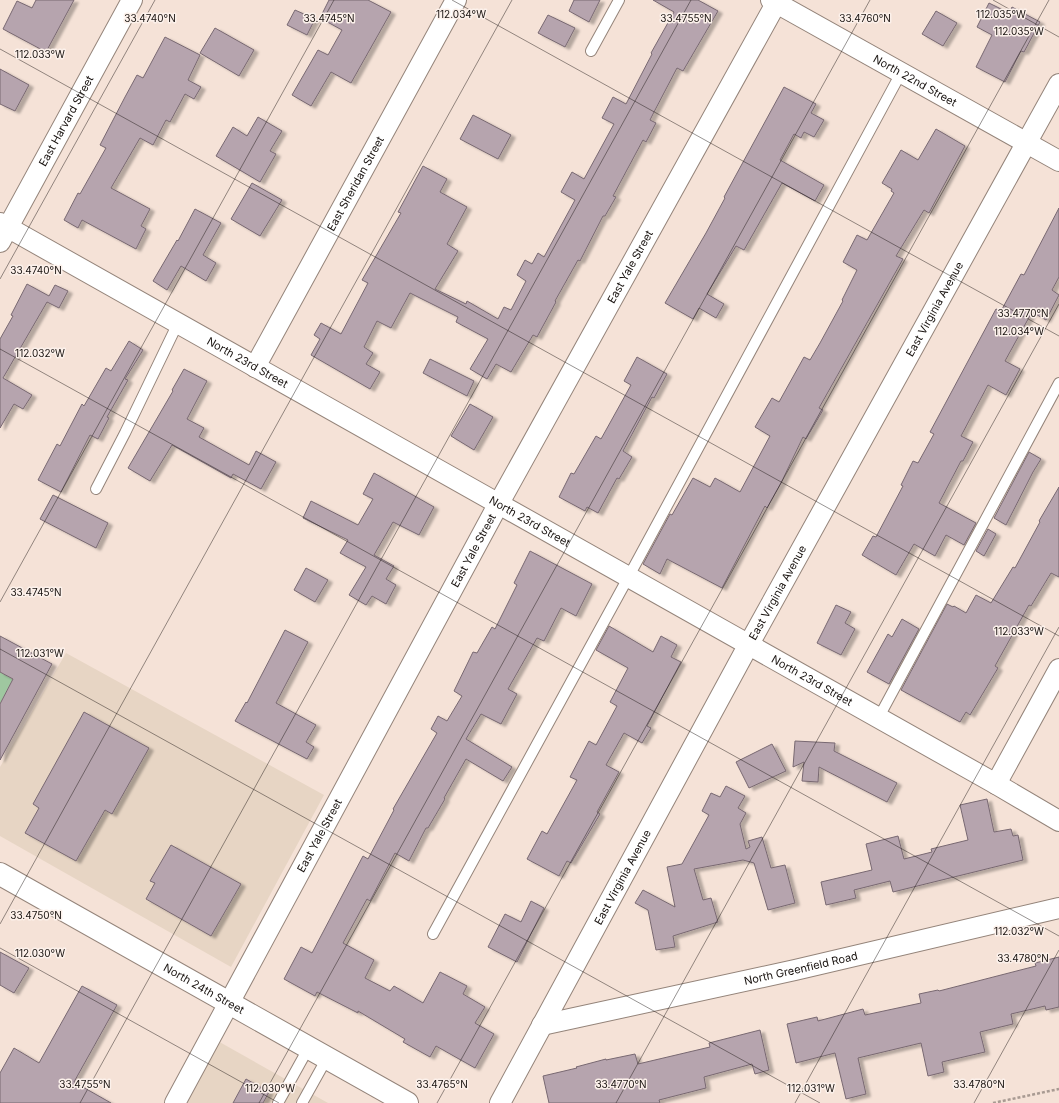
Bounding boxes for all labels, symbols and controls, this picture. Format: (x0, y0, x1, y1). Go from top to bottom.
text: 112.034°W (436, 8, 486, 20)
text: 112.035°W (976, 8, 1026, 20)
text: 33.4740°N (124, 12, 176, 24)
text: 33.4745°N (303, 12, 355, 24)
text: 33.4755°N (660, 12, 712, 24)
text: 33.4760°N (839, 12, 891, 24)
text: 112.035°W (994, 25, 1044, 37)
text: 112.033°W (15, 48, 65, 60)
street label: North 22nd Street (871, 52, 960, 110)
street label: East Harvard Street (36, 73, 97, 169)
street label: East Sheridan Street (324, 134, 387, 234)
street label: East Yale Street (604, 227, 656, 306)
street label: East Virginia Avenue (903, 259, 966, 359)
text: 33.4740°N (10, 264, 62, 276)
text: 33.4770°N (997, 307, 1049, 319)
text: 112.034°W (994, 325, 1044, 337)
street label: North 23rd Street (204, 334, 291, 391)
text: 112.032°W (15, 347, 65, 359)
street label: North 23rd Street (487, 493, 573, 550)
street label: East Yale Street (448, 511, 499, 590)
street label: East Virginia Avenue (746, 543, 809, 642)
text: 33.4745°N (10, 586, 62, 598)
text: 112.033°W (994, 625, 1044, 637)
text: 112.031°W (16, 647, 64, 659)
street label: North 23rd Street (769, 652, 855, 709)
street label: East Yale Street (294, 796, 345, 875)
street label: East Virginia Avenue (591, 827, 654, 927)
text: 33.4750°N (10, 909, 62, 921)
text: 112.032°W (994, 925, 1044, 937)
text: 112.030°W (15, 947, 65, 959)
street label: North Greenfield Road (743, 949, 859, 988)
text: 33.4780°N (997, 952, 1049, 964)
street label: North 24th Street (161, 960, 247, 1017)
text: 33.4755°N (59, 1078, 111, 1090)
text: 33.4765°N (416, 1078, 468, 1090)
text: 33.4770°N (595, 1078, 647, 1090)
text: 33.4780°N (953, 1078, 1005, 1090)
text: 112.030°W (245, 1082, 295, 1094)
text: 112.031°W (787, 1082, 835, 1094)

